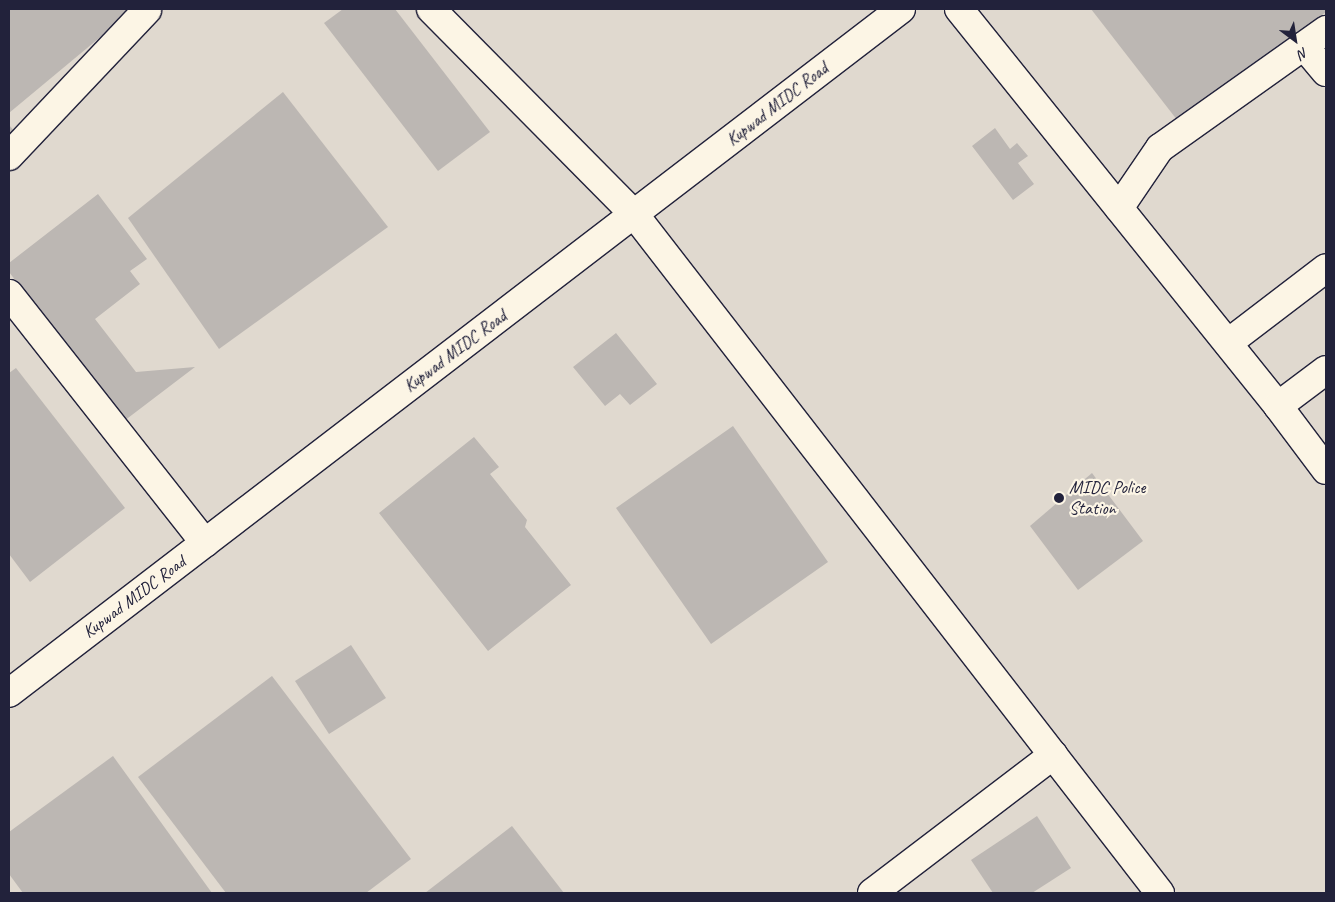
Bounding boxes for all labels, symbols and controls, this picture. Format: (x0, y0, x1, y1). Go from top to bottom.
north arrow (1270, 15, 1320, 65)
text: N (1295, 44, 1311, 63)
street label: Kupwad MIDC Road (722, 58, 832, 150)
street label: Kupwad MIDC Road (399, 305, 511, 397)
place label: MIDC Police Station (1069, 477, 1145, 520)
marker: MIDC Police Station (1053, 492, 1065, 504)
street label: Kupwad MIDC Road (78, 551, 190, 643)

